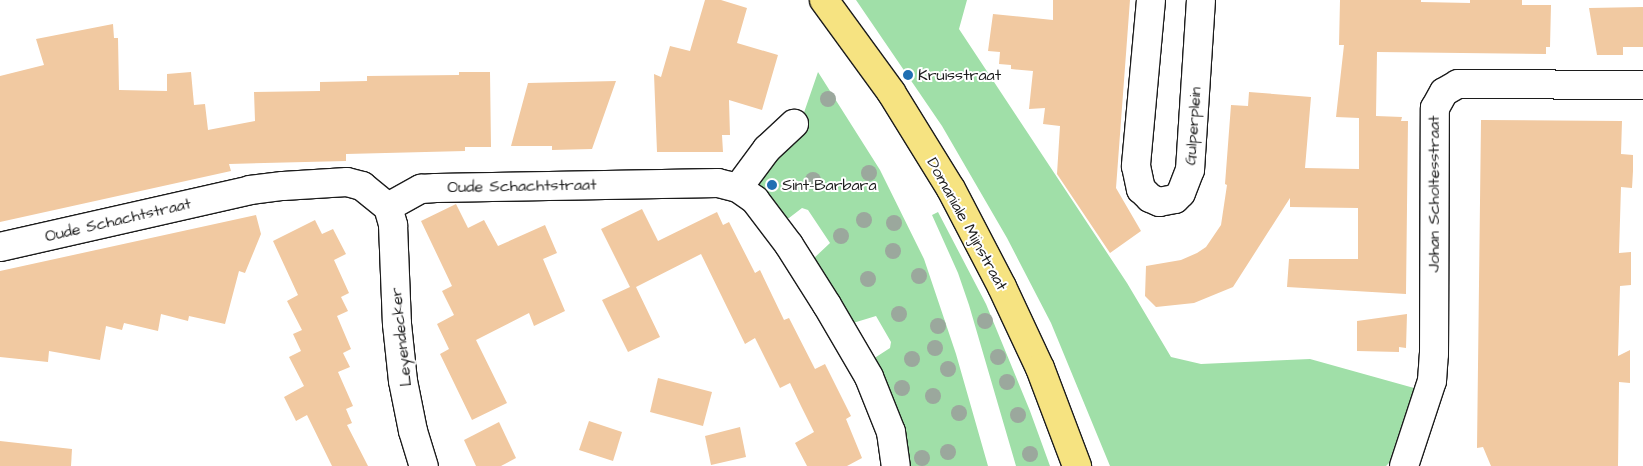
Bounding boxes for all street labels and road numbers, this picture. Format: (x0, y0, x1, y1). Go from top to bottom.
street label: Gulperplein (1181, 86, 1205, 166)
street label: Johan Scholtesstraat (1424, 115, 1444, 273)
street label: Domaniale Mijnstraat (923, 154, 1011, 294)
street label: Oude Schachtstraat (447, 175, 597, 197)
street label: Oude Schachtstraat (43, 194, 193, 246)
street label: Leyendecker (386, 287, 416, 387)

